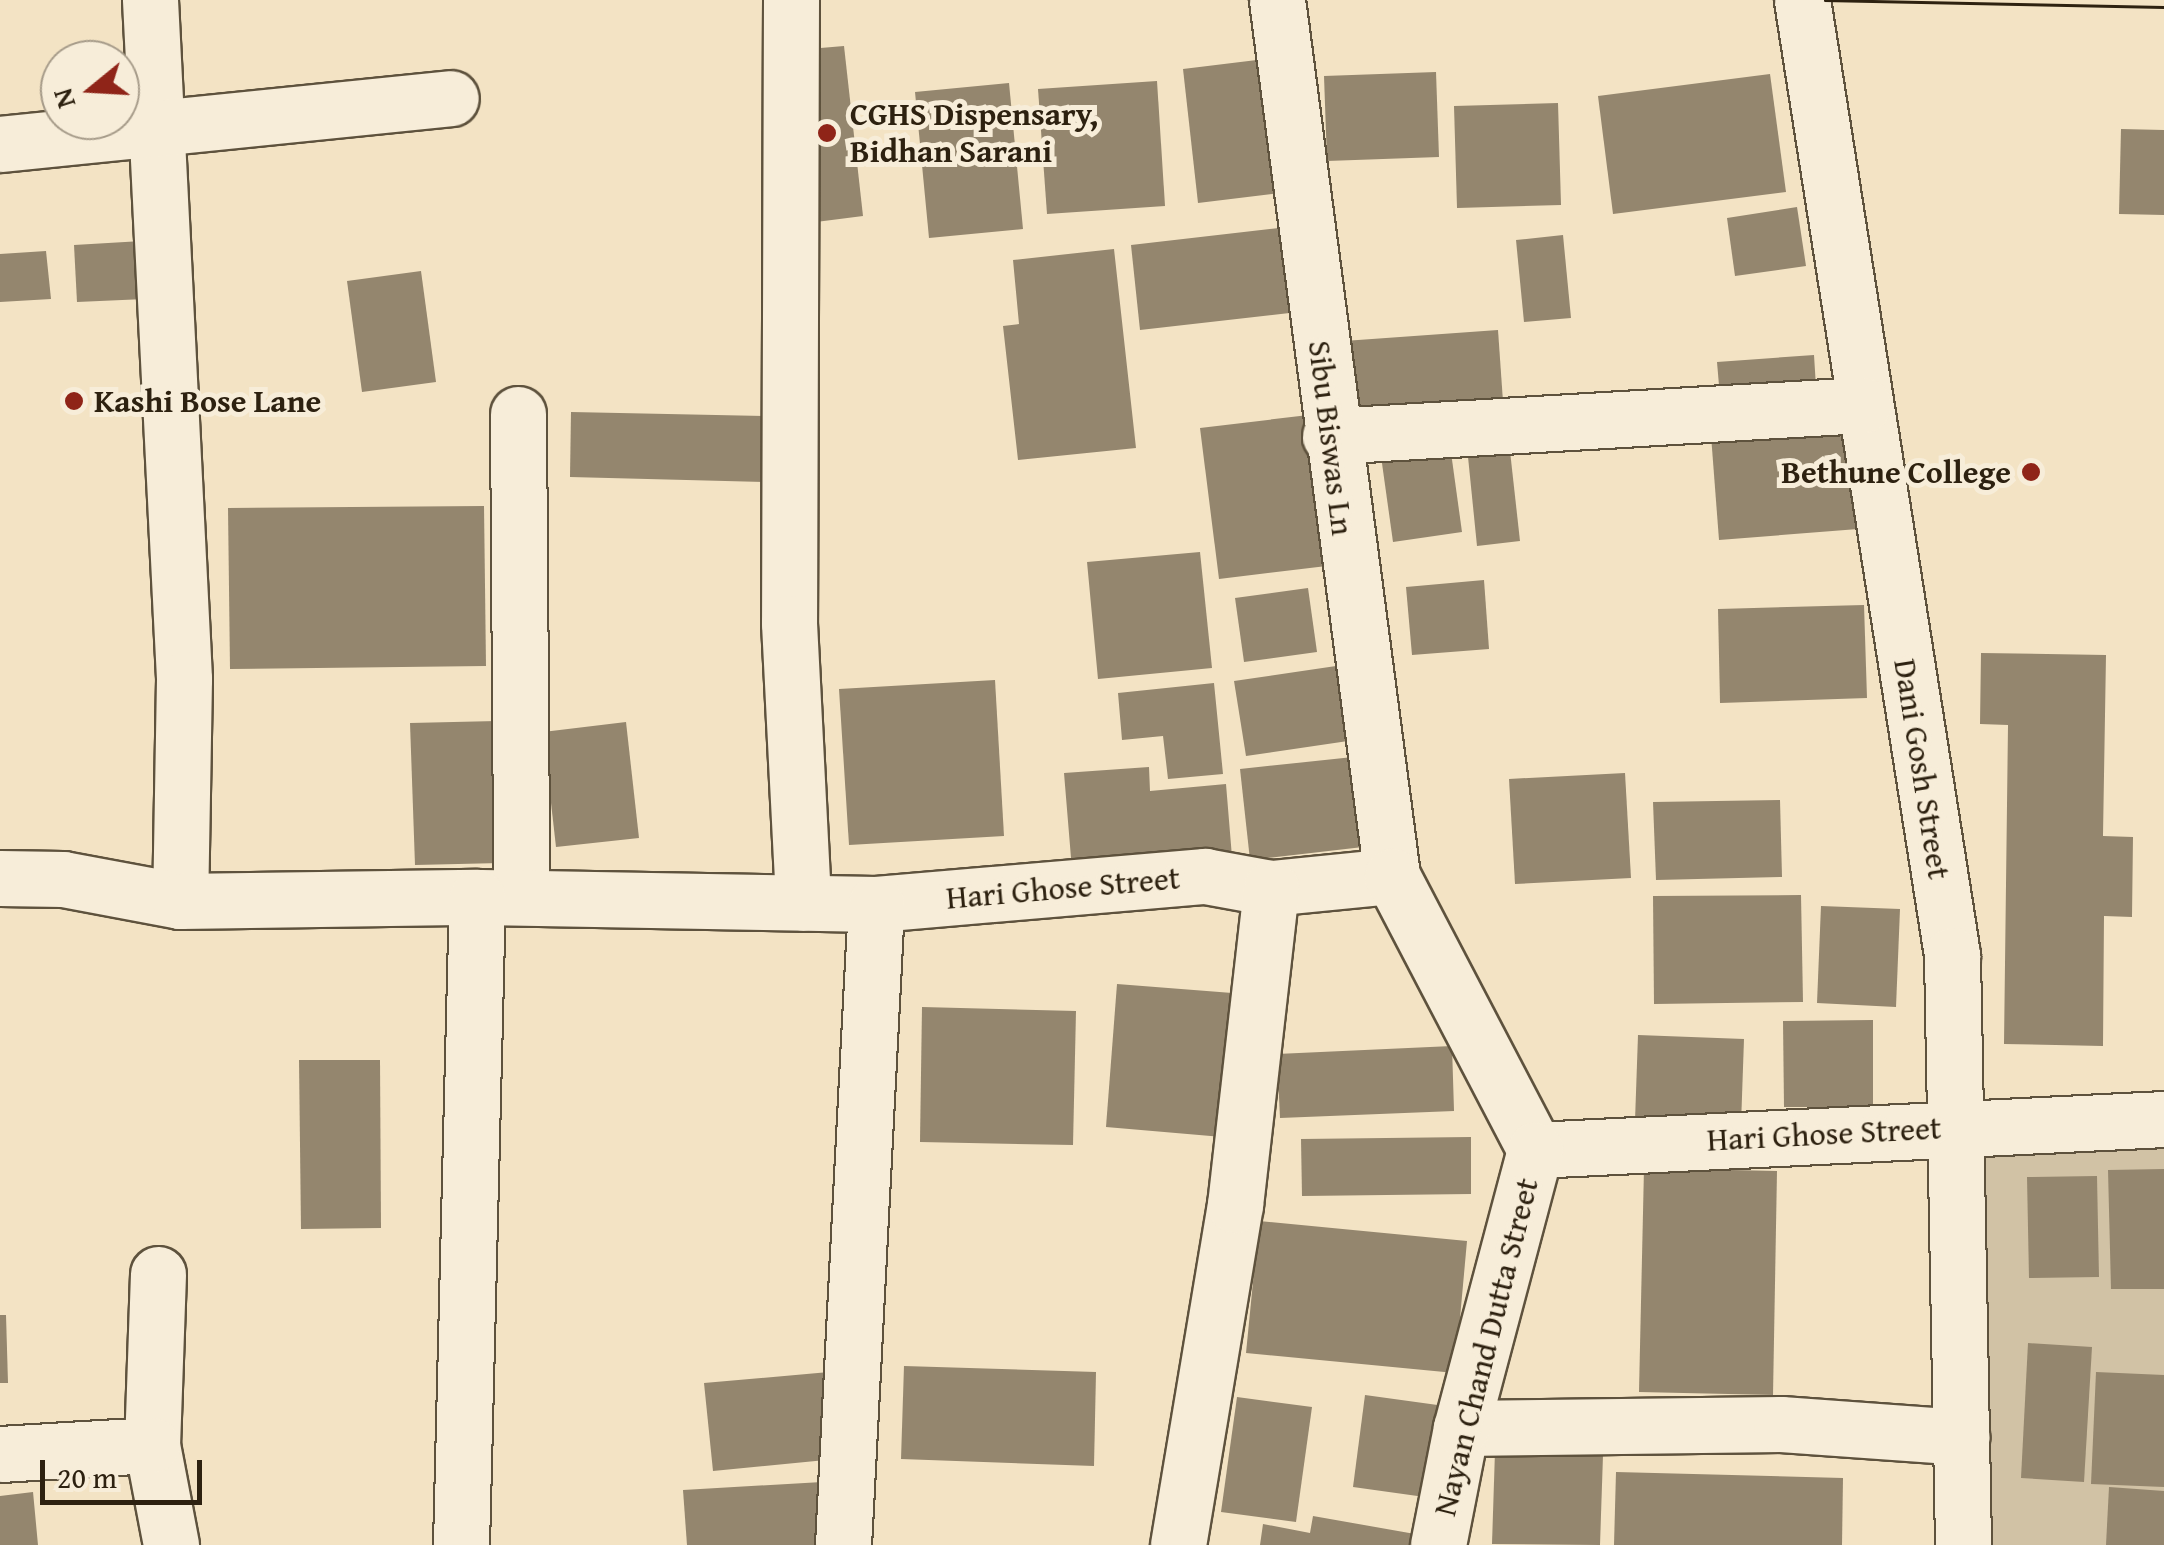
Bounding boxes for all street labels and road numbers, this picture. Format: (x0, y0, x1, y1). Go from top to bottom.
street label: Sibu Biswas Ln (1300, 338, 1362, 538)
street label: Dani Gosh Street (1886, 656, 1958, 882)
street label: Hari Ghose Street (945, 859, 1181, 917)
street label: Hari Ghose Street (1706, 1109, 1942, 1159)
street label: Nayan Chand Dutta Street (1425, 1174, 1547, 1520)

